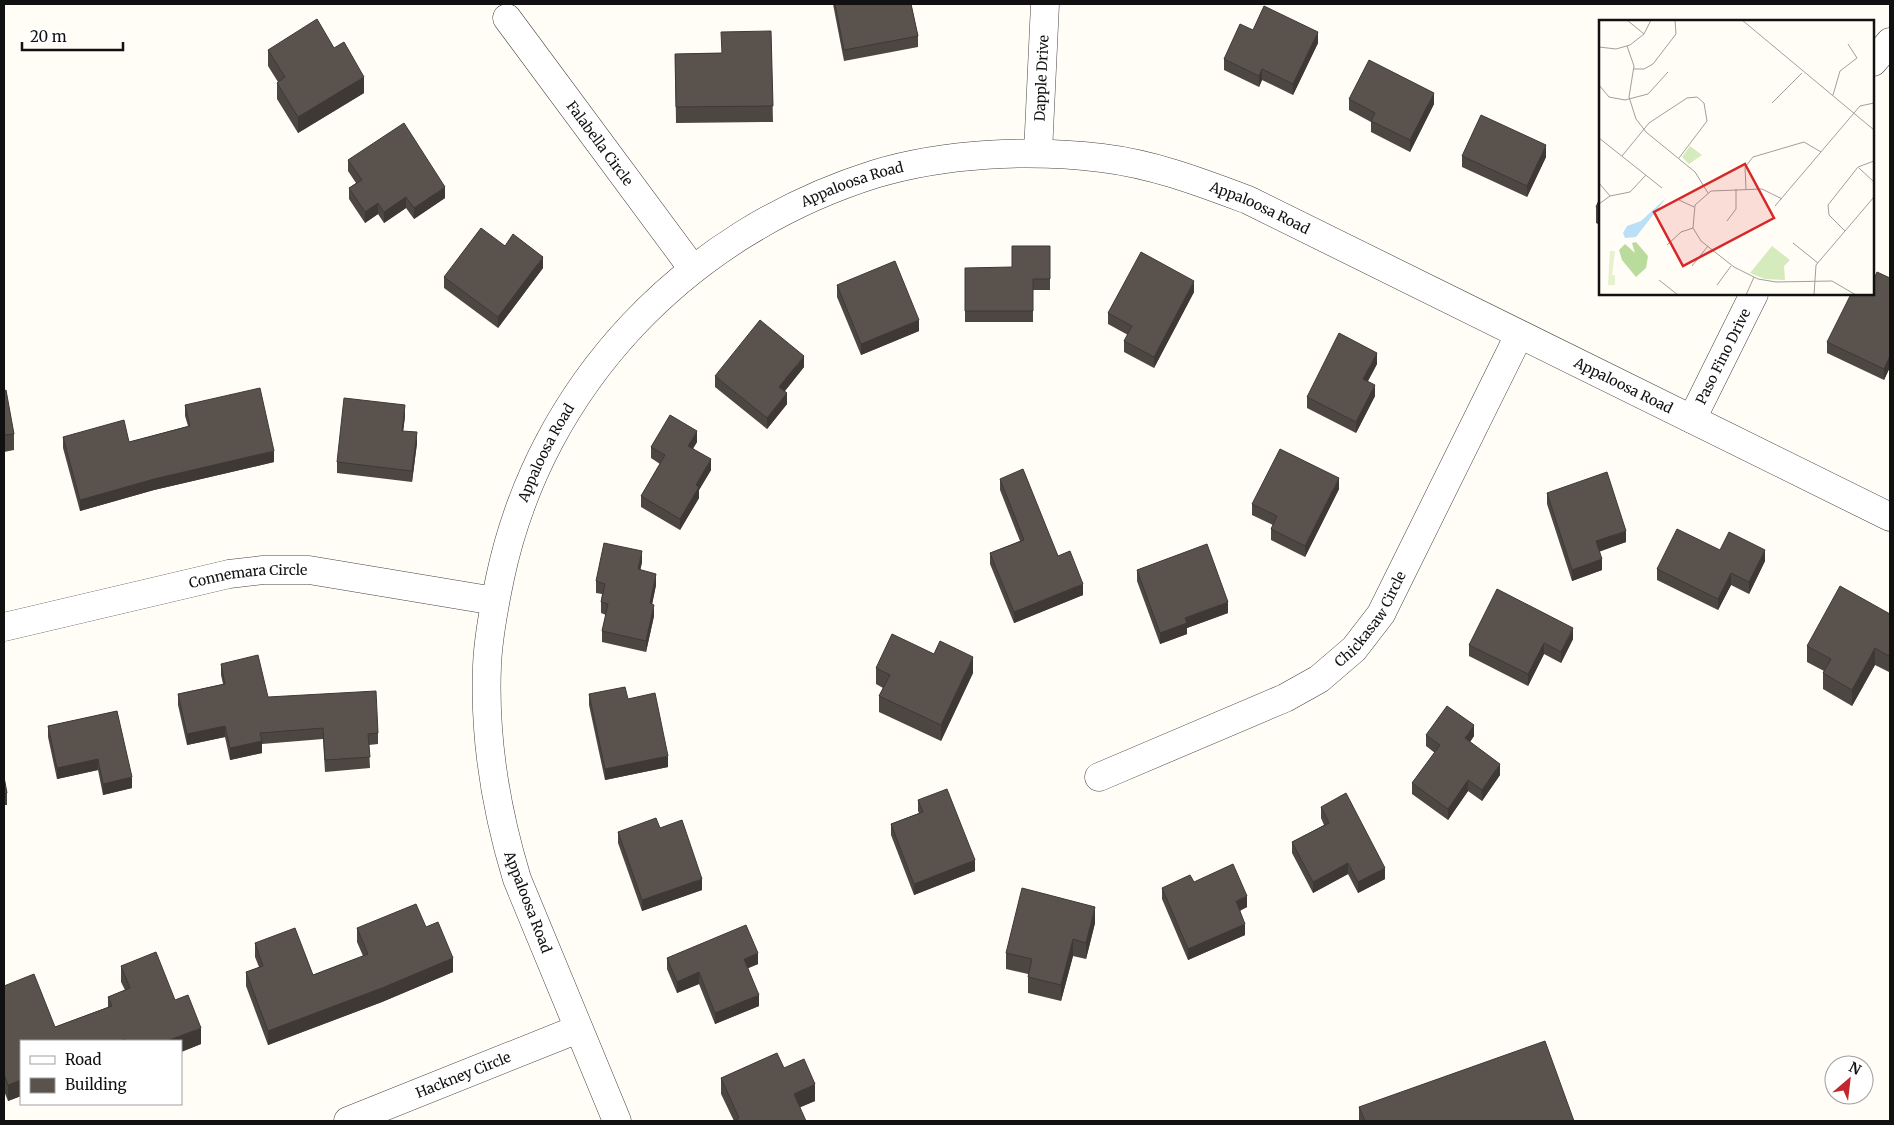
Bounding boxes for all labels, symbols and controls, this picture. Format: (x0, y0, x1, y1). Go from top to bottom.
scale bar (22, 20, 124, 52)
inset map (1599, 20, 1874, 295)
text: 20 m (30, 27, 67, 46)
street label: Dapple Drive (1031, 34, 1053, 122)
street label: Falabella Circle (563, 97, 637, 189)
street label: Appaloosa Road (797, 158, 906, 211)
street label: Appaloosa Road (1206, 177, 1313, 238)
street label: Paso Fino Drive (1692, 305, 1754, 407)
street label: Appaloosa Road (1570, 353, 1676, 418)
street label: Appaloosa Road (514, 400, 578, 505)
street label: Connemara Circle (187, 561, 307, 592)
street label: Chickasaw Circle (1331, 568, 1410, 671)
street label: Appaloosa Road (500, 848, 556, 956)
legend (20, 1040, 182, 1105)
street label: Hackney Circle (413, 1048, 513, 1102)
text: Road (65, 1050, 101, 1069)
north arrow (1824, 1055, 1874, 1105)
text: N (1846, 1058, 1864, 1079)
text: Building (65, 1075, 127, 1094)

